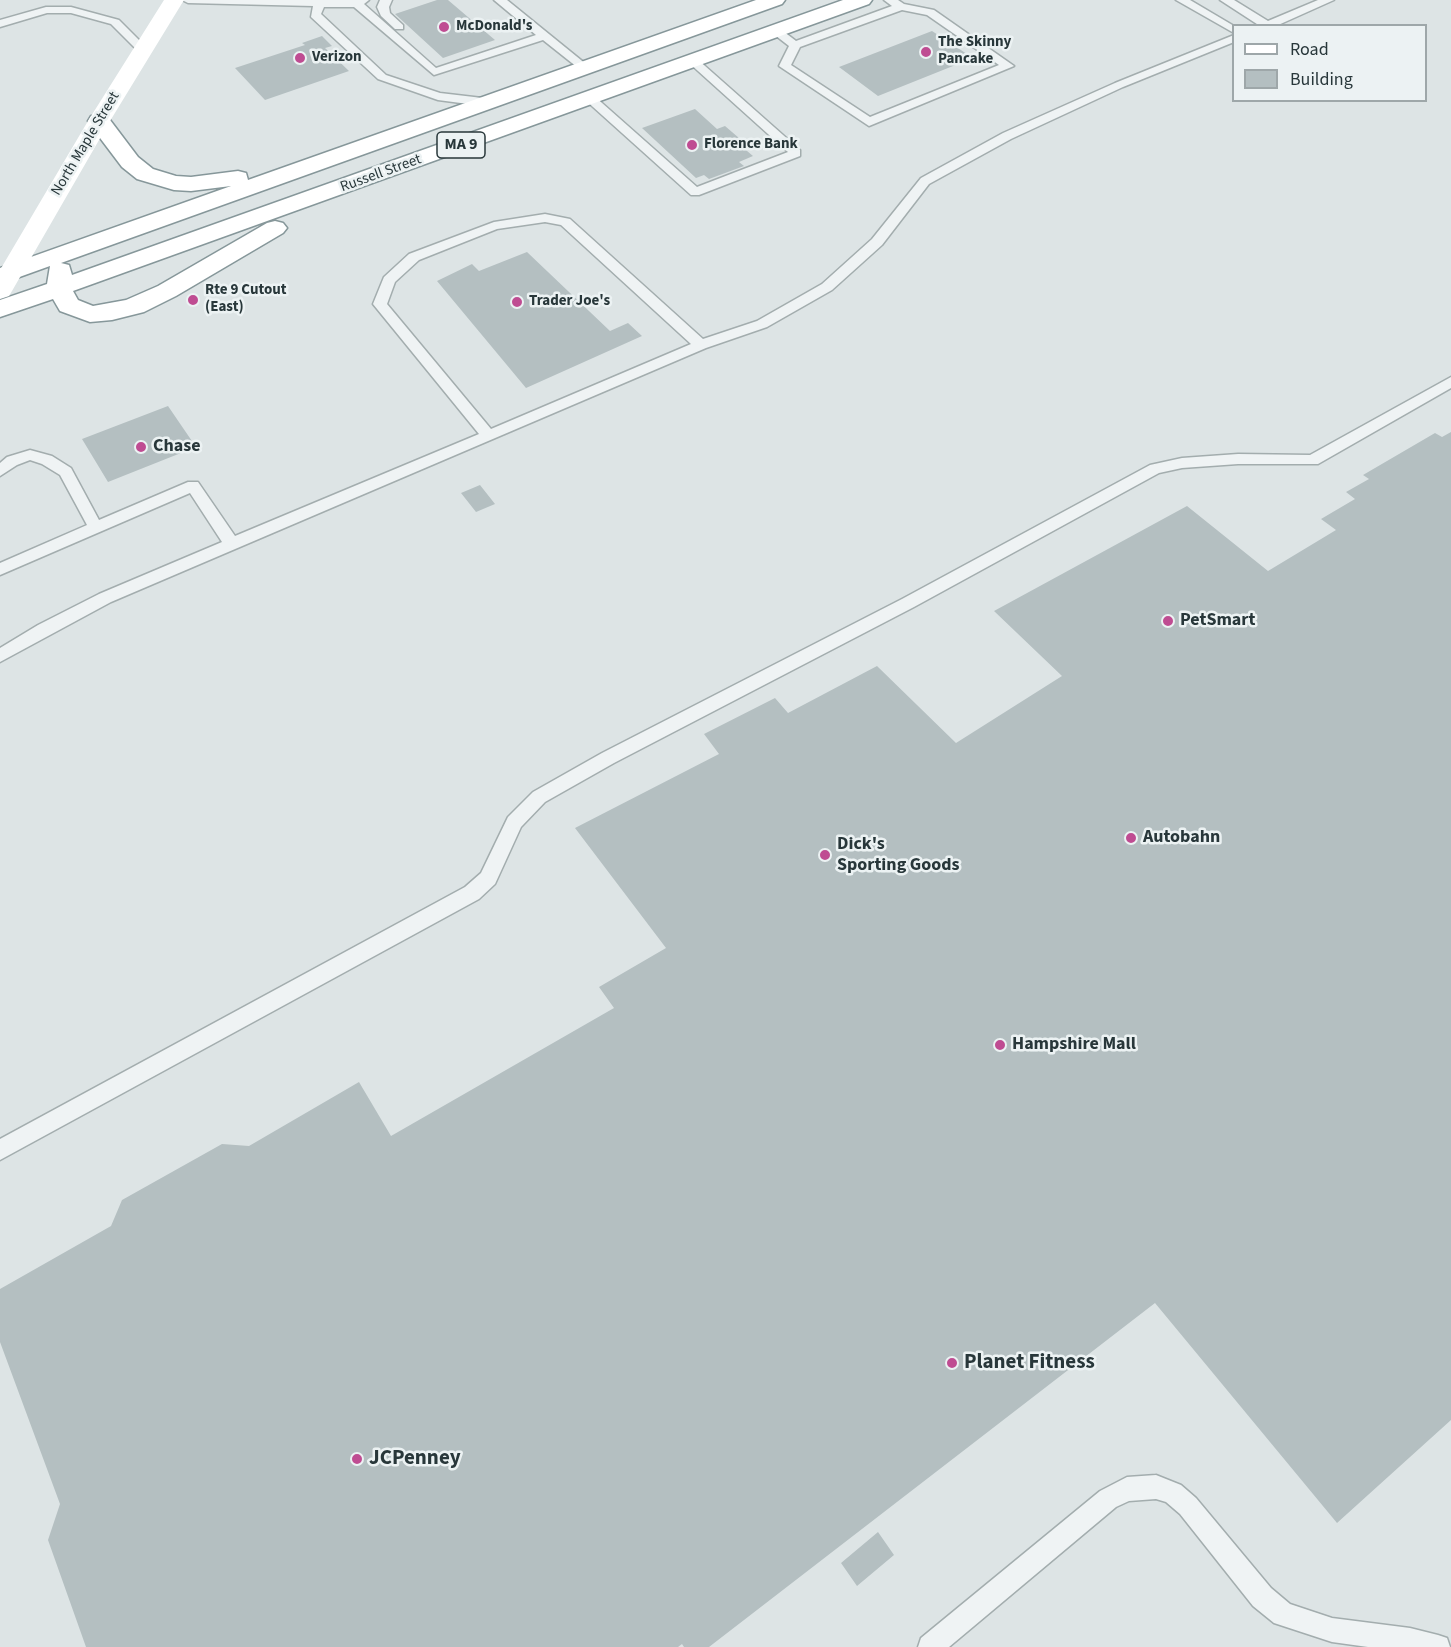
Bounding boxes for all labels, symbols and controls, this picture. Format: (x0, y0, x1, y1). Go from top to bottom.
place label: McDonald's (456, 18, 533, 36)
marker: McDonald's (437, 20, 451, 34)
legend (1232, 24, 1427, 102)
place label: The Skinny Pancake (938, 34, 1011, 69)
text: Road (1290, 37, 1329, 62)
marker: The Skinny Pancake (919, 45, 933, 59)
place label: Verizon (312, 49, 362, 67)
marker: Verizon (293, 51, 307, 65)
text: Building (1290, 67, 1353, 92)
street label: North Maple Street (48, 89, 124, 199)
road number: MA 9 (437, 132, 485, 158)
place label: Florence Bank (704, 136, 798, 154)
marker: Florence Bank (685, 138, 699, 152)
street label: Russell Street (338, 151, 424, 197)
place label: Rte 9 Cutout (East) (205, 282, 287, 317)
marker: Rte 9 Cutout (East) (186, 293, 200, 307)
place label: Trader Joe's (529, 293, 610, 311)
marker: Trader Joe's (510, 295, 524, 309)
place label: Chase (153, 436, 201, 458)
marker: Chase (134, 440, 148, 454)
place label: PetSmart (1180, 610, 1255, 632)
marker: PetSmart (1161, 614, 1175, 628)
place label: Autobahn (1143, 827, 1220, 849)
marker: Autobahn (1124, 831, 1138, 845)
place label: Dick's Sporting Goods (837, 834, 960, 876)
marker: Dick's Sporting Goods (818, 848, 832, 862)
place label: Hampshire Mall (1012, 1034, 1136, 1056)
marker: Hampshire Mall (993, 1038, 1007, 1052)
place label: Planet Fitness (964, 1350, 1095, 1376)
marker: Planet Fitness (945, 1356, 959, 1370)
place label: JCPenney (369, 1446, 461, 1472)
marker: JCPenney (350, 1452, 364, 1466)

